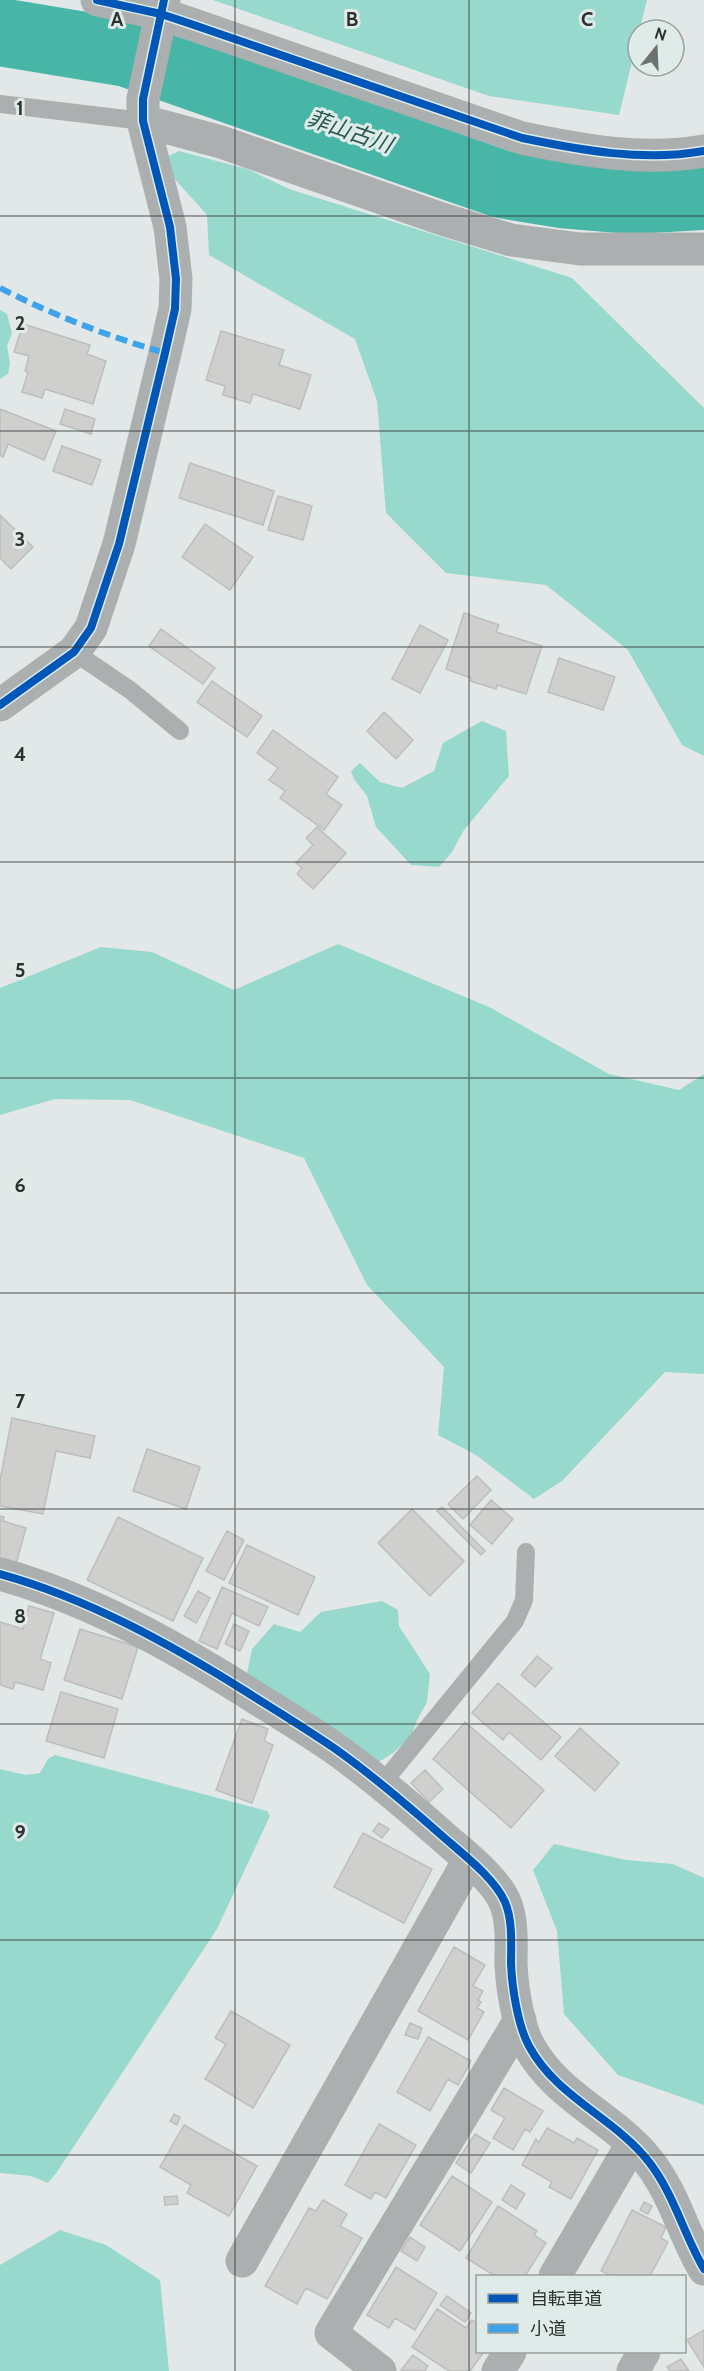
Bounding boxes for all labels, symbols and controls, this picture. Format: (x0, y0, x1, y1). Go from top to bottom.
text: A (111, 7, 124, 31)
text: B (346, 7, 358, 31)
text: C (581, 7, 593, 31)
north arrow (626, 18, 686, 78)
text: N (652, 23, 669, 45)
text: 1 (16, 96, 24, 120)
water label: 菲山古川 (304, 104, 398, 159)
text: 2 (15, 311, 25, 335)
text: 3 (15, 527, 25, 551)
text: 4 (14, 742, 26, 766)
text: 5 (15, 958, 25, 982)
text: 6 (14, 1173, 26, 1197)
text: 7 (15, 1389, 26, 1413)
text: 8 (14, 1604, 26, 1628)
text: 9 (14, 1820, 26, 1844)
legend (476, 2275, 686, 2353)
text: 自転車道 (530, 2288, 602, 2310)
text: 小道 (530, 2318, 566, 2340)

